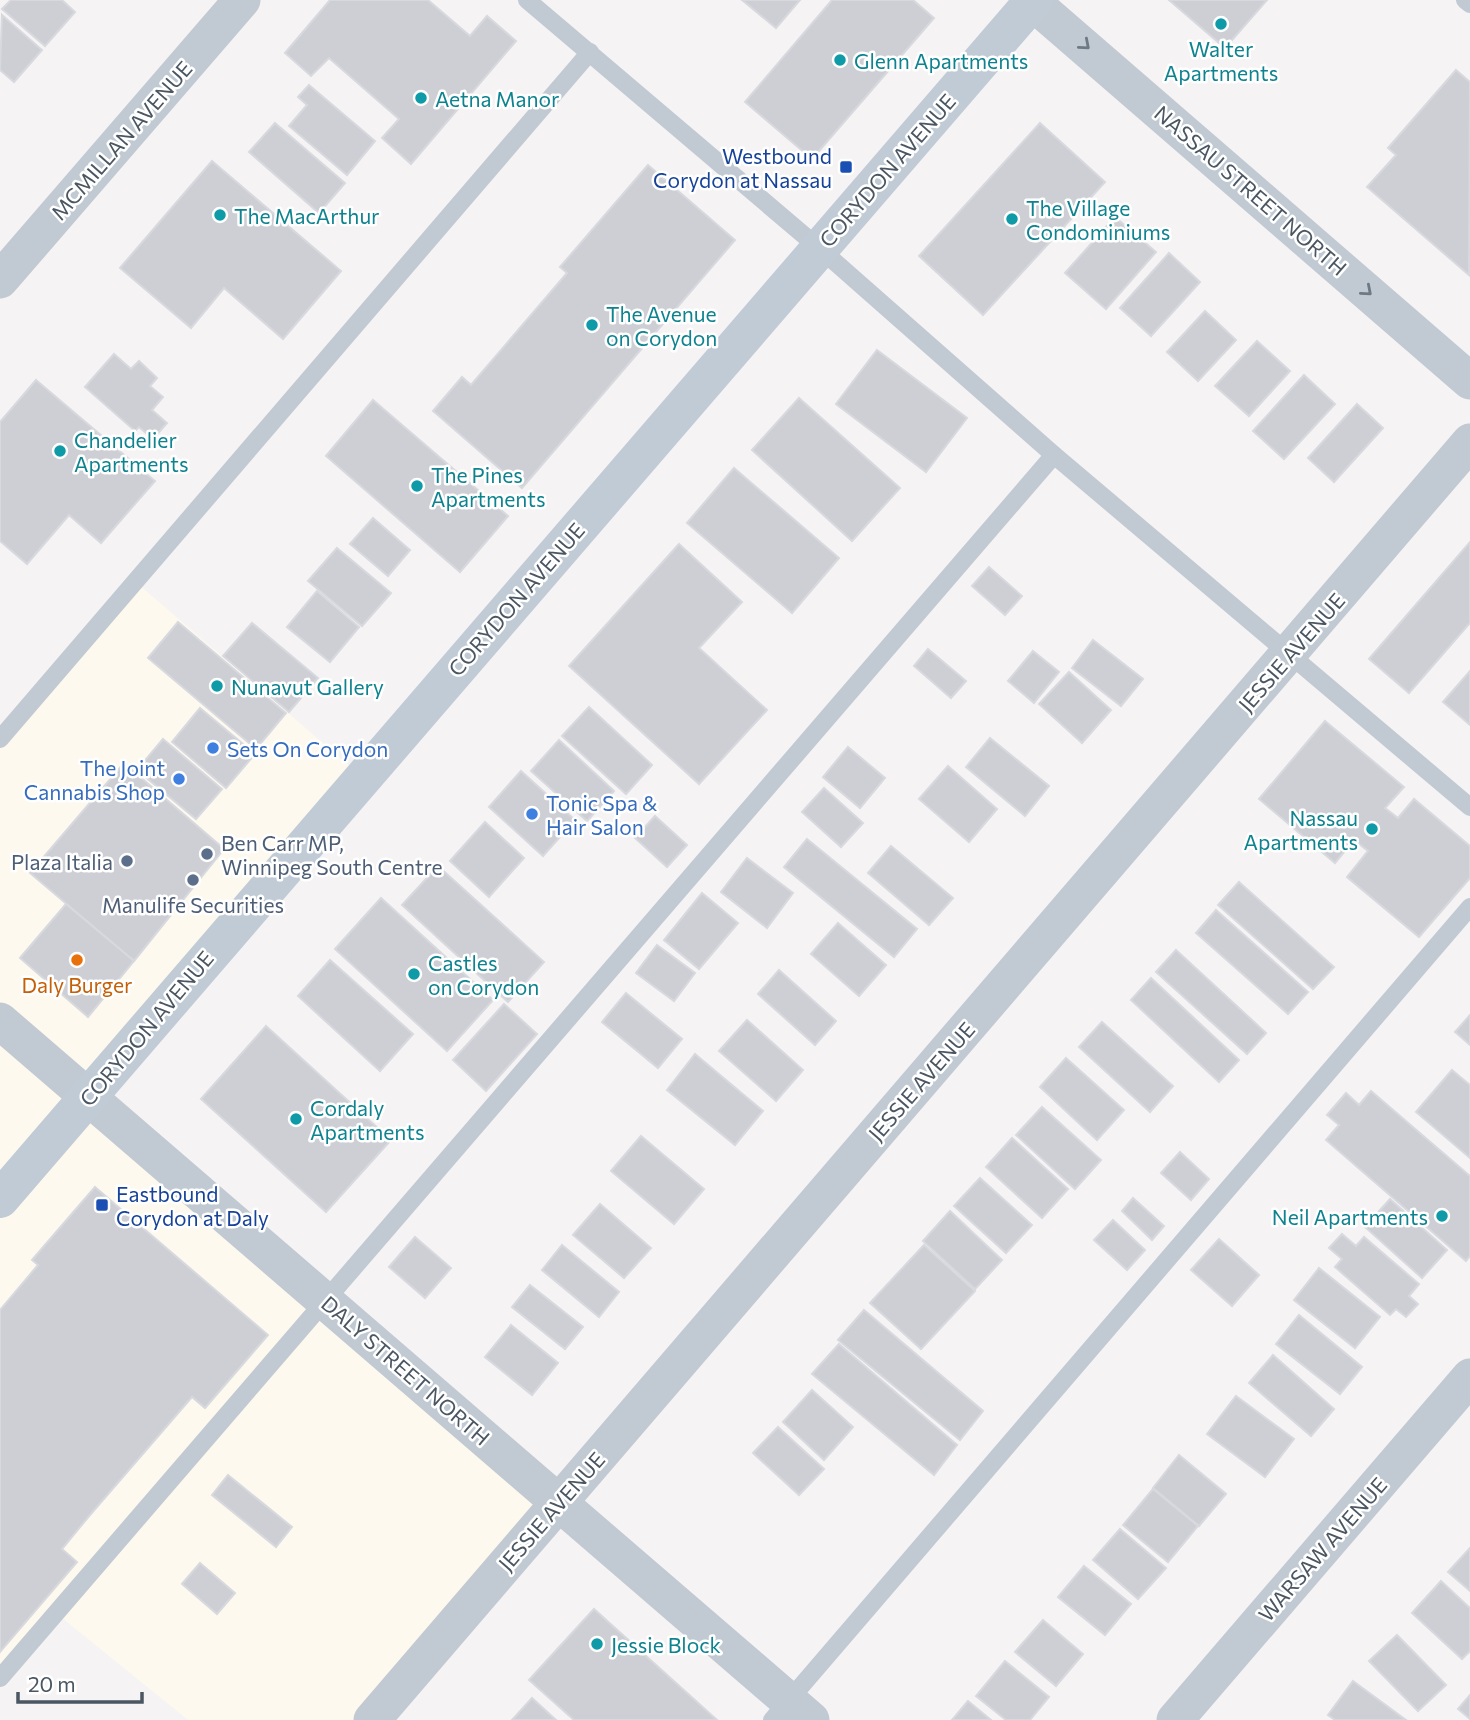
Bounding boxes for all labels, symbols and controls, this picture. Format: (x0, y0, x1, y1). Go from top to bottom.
marker: Walter Apartments (1213, 16, 1229, 32)
place label: Walter Apartments (1164, 36, 1278, 85)
one-way arrow (1077, 37, 1090, 49)
place label: Glenn Apartments (854, 48, 1028, 73)
marker: Glenn Apartments (832, 52, 848, 68)
street label: MCMILLAN AVENUE (45, 56, 197, 224)
place label: Aetna Manor (435, 86, 559, 111)
street label: CORYDON AVENUE (814, 88, 960, 252)
marker: Aetna Manor (413, 90, 429, 106)
street label: NASSAU STREET NORTH (1150, 100, 1352, 280)
place label: Westbound Corydon at Nassau (653, 143, 832, 192)
marker: Westbound Corydon at Nassau (838, 159, 854, 175)
place label: The Village Condominiums (1026, 195, 1170, 244)
place label: The MacArthur (234, 203, 380, 228)
marker: The MacArthur (212, 207, 228, 223)
marker: The Village Condominiums (1004, 211, 1020, 227)
one-way arrow (1359, 283, 1372, 295)
place label: The Avenue on Corydon (606, 301, 717, 350)
marker: The Avenue on Corydon (584, 317, 600, 333)
place label: Chandelier Apartments (74, 427, 189, 476)
marker: Chandelier Apartments (52, 443, 68, 459)
place label: The Pines Apartments (431, 462, 546, 511)
marker: The Pines Apartments (409, 478, 425, 494)
street label: CORYDON AVENUE (443, 517, 589, 681)
street label: JESSIE AVENUE (1233, 588, 1349, 716)
place label: Nunavut Gallery (231, 674, 384, 699)
marker: Nunavut Gallery (209, 678, 225, 694)
place label: Sets On Corydon (227, 736, 388, 761)
marker: Sets On Corydon (205, 740, 221, 756)
place label: The Joint Cannabis Shop (24, 755, 165, 804)
marker: The Joint Cannabis Shop (171, 771, 187, 787)
place label: Tonic Spa & Hair Salon (546, 790, 658, 839)
place label: Nassau Apartments (1244, 805, 1358, 854)
marker: Tonic Spa & Hair Salon (524, 806, 540, 822)
marker: Nassau Apartments (1364, 821, 1380, 837)
place label: Ben Carr MP, Winnipeg South Centre (221, 830, 443, 879)
marker: Ben Carr MP, Winnipeg South Centre (199, 846, 215, 862)
place label: Plaza Italia (11, 849, 113, 874)
marker: Plaza Italia (119, 853, 135, 869)
marker: Manulife Securities (185, 872, 201, 888)
place label: Manulife Securities (102, 892, 284, 917)
street label: CORYDON AVENUE (74, 945, 218, 1111)
place label: Castles on Corydon (428, 950, 539, 999)
marker: Daly Burger (69, 952, 85, 968)
marker: Castles on Corydon (406, 966, 422, 982)
place label: Daly Burger (22, 972, 133, 997)
street label: JESSIE AVENUE (863, 1017, 979, 1145)
place label: Cordaly Apartments (310, 1095, 425, 1144)
marker: Cordaly Apartments (288, 1111, 304, 1127)
place label: Eastbound Corydon at Daly (116, 1181, 269, 1230)
marker: Eastbound Corydon at Daly (94, 1197, 110, 1213)
place label: Neil Apartments (1272, 1204, 1428, 1229)
marker: Neil Apartments (1434, 1208, 1450, 1224)
street label: DALY STREET NORTH (317, 1290, 495, 1450)
street label: JESSIE AVENUE (493, 1447, 609, 1575)
street label: WARSAW AVENUE (1253, 1472, 1391, 1626)
place label: Jessie Block (611, 1632, 721, 1657)
marker: Jessie Block (589, 1636, 605, 1652)
scale bar (18, 1660, 142, 1704)
text: 20 m (28, 1671, 76, 1696)

